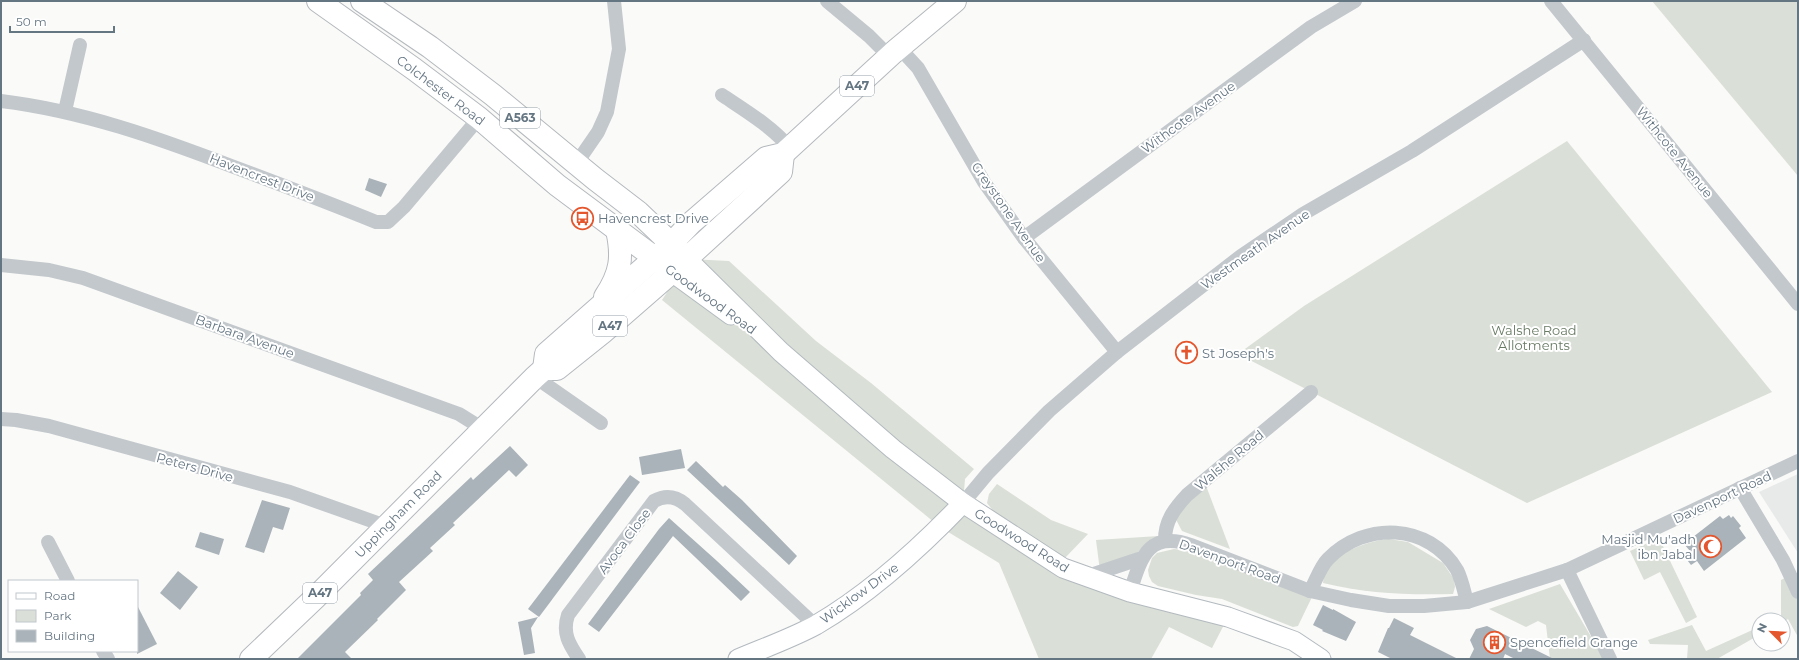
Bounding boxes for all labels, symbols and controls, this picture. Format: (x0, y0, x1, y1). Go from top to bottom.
scale bar (10, 8, 114, 34)
text: 50 m (16, 14, 47, 29)
street label: Colchester Road (394, 52, 488, 128)
road number: A47 (840, 76, 874, 96)
street label: Withcote Avenue (1138, 77, 1238, 156)
street label: Withcote Avenue (1633, 103, 1717, 201)
road number: A563 (500, 108, 540, 128)
street label: Havencrest Drive (207, 150, 317, 204)
street label: Greystone Avenue (968, 159, 1050, 265)
bus stop icon: Havencrest Drive (570, 205, 596, 231)
street label: Westmeath Avenue (1198, 205, 1312, 293)
place label: Havencrest Drive (598, 210, 709, 226)
street label: Goodwood Road (662, 261, 760, 337)
street label: Barbara Avenue (193, 311, 297, 361)
road number: A47 (593, 316, 627, 336)
park label: Walshe Road Allotments (1491, 322, 1577, 353)
church icon: St Joseph's (1173, 340, 1199, 366)
place label: St Joseph's (1202, 345, 1274, 361)
street label: Walshe Road (1191, 426, 1267, 494)
street label: Peters Drive (155, 449, 235, 485)
street label: Uppingham Road (351, 467, 445, 561)
street label: Davenport Road (1670, 467, 1774, 527)
street label: Goodwood Road (972, 504, 1072, 576)
street label: Avoca Close (594, 505, 654, 577)
place label: Masjid Mu'adh ibn Jabal (1601, 531, 1696, 562)
mosque icon: Masjid Mu'adh ibn Jabal (1698, 533, 1724, 559)
street label: Davenport Road (1177, 535, 1283, 587)
street label: Wicklow Drive (817, 559, 901, 627)
legend (8, 580, 138, 652)
road number: A47 (303, 583, 337, 603)
text: Road (44, 588, 75, 603)
text: Park (44, 608, 72, 623)
north arrow (1751, 612, 1791, 652)
text: N (1754, 621, 1770, 635)
text: Building (44, 628, 95, 643)
building icon: Spencefield Grange (1482, 629, 1508, 655)
place label: Spencefield Grange (1510, 634, 1638, 650)

